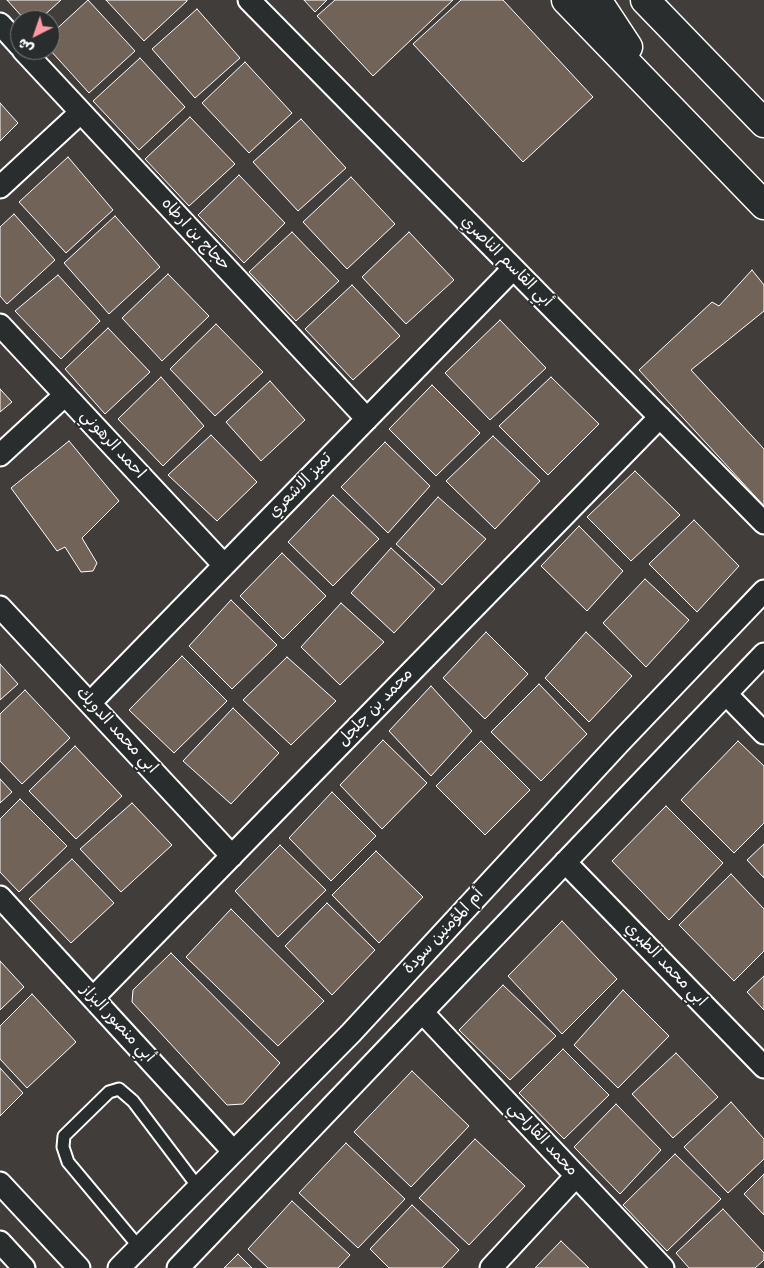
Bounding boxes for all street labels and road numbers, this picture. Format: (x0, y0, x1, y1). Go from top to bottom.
street label: حجاج بن ارطاه (156, 195, 234, 275)
street label: أبي القاسم الناصري (456, 212, 556, 312)
street label: احمد الرهوني (75, 407, 149, 483)
street label: تميز الاشعري (265, 449, 337, 523)
street label: محمد بن جلجل (334, 665, 418, 751)
street label: ابي محمد الدويك (71, 684, 161, 778)
street label: أم المؤمنين سودة (400, 885, 488, 979)
street label: ابي محمد الطبري (620, 919, 710, 1011)
street label: أبي منصور البزاز (76, 981, 158, 1067)
street label: محمد القاراحي (503, 1099, 581, 1181)

